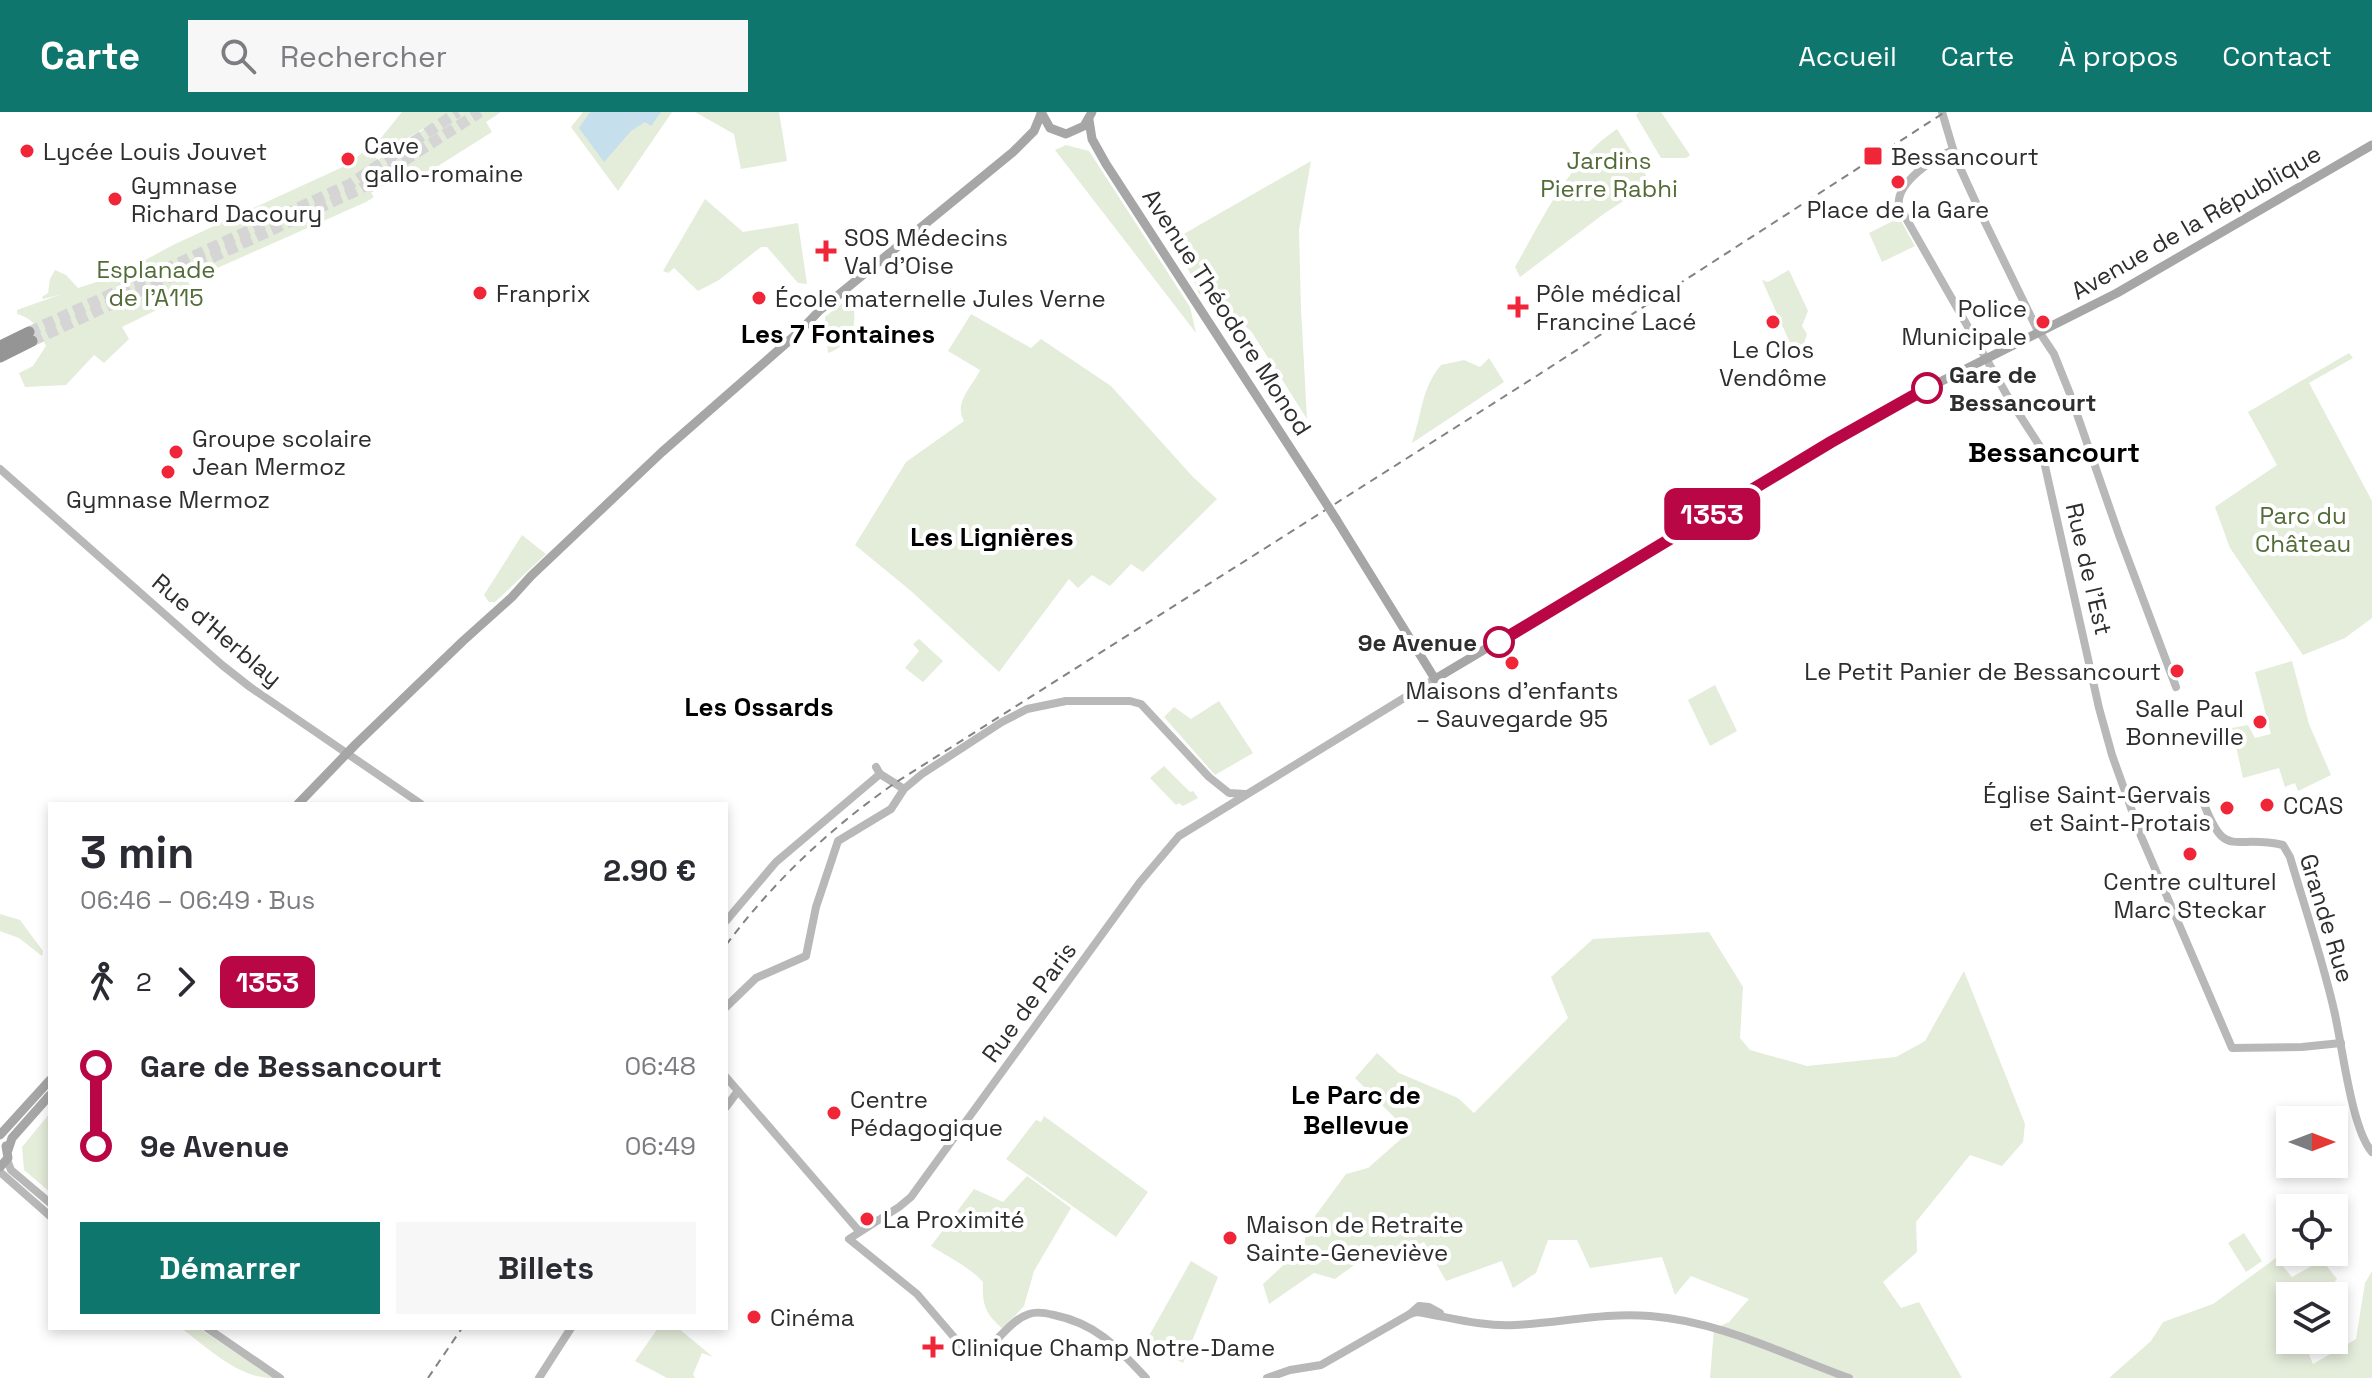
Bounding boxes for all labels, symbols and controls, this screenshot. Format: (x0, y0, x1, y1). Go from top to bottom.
search box (188, 20, 748, 92)
text: Carte (40, 32, 140, 80)
icon: search (216, 34, 260, 78)
text: Rechercher (280, 37, 447, 76)
text: Accueil (1798, 38, 1897, 74)
text: Carte (1941, 38, 2014, 74)
text: À propos (2058, 38, 2178, 74)
text: Contact (2222, 38, 2332, 74)
place label: Cave gallo-romaine (364, 130, 523, 189)
place label: Lycée Louis Jouvet (43, 136, 267, 167)
street label: Avenue de la République (2065, 138, 2327, 306)
place label: Bessancourt (1891, 141, 2039, 172)
marker: Lycée Louis Jouvet (18, 142, 36, 160)
park label: Jardins Pierre Rabhi (1540, 145, 1678, 204)
marker: Bessancourt (1862, 145, 1884, 167)
marker: Cave gallo-romaine (339, 150, 357, 168)
place label: Gymnase Richard Dacoury (131, 170, 322, 229)
marker: Place de la Gare (1889, 173, 1907, 191)
street label: Avenue Théodore Monod (1136, 183, 1318, 441)
marker: Gymnase Richard Dacoury (106, 190, 124, 208)
place label: Place de la Gare (1807, 194, 1989, 225)
place label: SOS Médecins Val d'Oise (844, 222, 1008, 281)
marker: SOS Médecins Val d'Oise (815, 240, 837, 262)
park label: Esplanade de l'A115 (96, 254, 216, 313)
place label: Franprix (496, 278, 591, 309)
place label: Pôle médical Francine Lacé (1536, 278, 1697, 337)
place label: École maternelle Jules Verne (775, 283, 1106, 314)
marker: Franprix (471, 284, 489, 302)
marker: École maternelle Jules Verne (750, 289, 768, 307)
place label: Police Municipale (1901, 293, 2027, 352)
marker: Pôle médical Francine Lacé (1507, 296, 1529, 318)
marker: Le Clos Vendôme (1764, 313, 1782, 331)
marker: Police Municipale (2034, 313, 2052, 331)
district label: Les 7 Fontaines (741, 317, 935, 351)
place label: Le Clos Vendôme (1719, 334, 1827, 393)
place label: Gare de Bessancourt (1949, 359, 2096, 418)
marker: Gare de Bessancourt (1912, 373, 1942, 403)
place label: Groupe scolaire Jean Mermoz (192, 423, 372, 482)
district label: Bessancourt (1968, 434, 2140, 470)
marker: Groupe scolaire Jean Mermoz (167, 443, 185, 461)
marker: Gymnase Mermoz (159, 463, 177, 481)
place label: Gymnase Mermoz (66, 484, 270, 515)
line badge: 1353 (1656, 488, 1768, 540)
text: 1353 (1680, 496, 1744, 532)
street label: Rue de l'Est (2059, 500, 2119, 638)
park label: Parc du Château (2255, 500, 2351, 559)
district label: Les Lignières (910, 520, 1074, 554)
street label: Rue d'Herblay (146, 567, 288, 693)
place label: 9e Avenue (1358, 627, 1477, 658)
marker: 9e Avenue (1484, 627, 1514, 657)
marker: Maisons d'enfants – Sauvegarde 95 (1503, 654, 1521, 672)
place label: Le Petit Panier de Bessancourt (1804, 656, 2161, 687)
marker: Le Petit Panier de Bessancourt (2168, 662, 2186, 680)
place label: Maisons d'enfants – Sauvegarde 95 (1406, 675, 1618, 734)
district label: Les Ossards (684, 690, 834, 724)
place label: Salle Paul Bonneville (2125, 693, 2244, 752)
marker: Salle Paul Bonneville (2251, 713, 2269, 731)
place label: Église Saint-Gervais et Saint-Protais (1983, 779, 2211, 838)
place label: CCAS (2283, 790, 2343, 821)
marker: CCAS (2258, 796, 2276, 814)
marker: Église Saint-Gervais et Saint-Protais (2218, 799, 2236, 817)
text: 3 min (80, 825, 194, 881)
marker: Centre culturel Marc Steckar (2181, 845, 2199, 863)
street label: Grande Rue (2293, 850, 2361, 986)
text: 2.90 € (603, 851, 696, 890)
place label: Centre culturel Marc Steckar (2103, 866, 2277, 925)
text: 06:46 – 06:49 · Bus (80, 883, 315, 917)
street label: Rue de Paris (975, 936, 1083, 1068)
icon: walk (80, 960, 124, 1004)
icon: forward (164, 960, 208, 1004)
text: 1353 (236, 964, 299, 1000)
text: 2 (136, 965, 152, 999)
text: Gare de Bessancourt (140, 1047, 442, 1086)
text: 06:48 (624, 1049, 696, 1083)
district label: Le Parc de Bellevue (1291, 1078, 1421, 1142)
place label: Centre Pédagogique (850, 1084, 1003, 1143)
marker: Centre Pédagogique (825, 1104, 843, 1122)
north arrow (2276, 1106, 2348, 1178)
map controls (2276, 1106, 2348, 1354)
text: 9e Avenue (140, 1127, 289, 1166)
text: 06:49 (625, 1129, 696, 1163)
button: locate (2276, 1194, 2348, 1266)
place label: La Proximité (883, 1204, 1025, 1235)
place label: Maison de Retraite Sainte-Geneviève (1246, 1209, 1464, 1268)
marker: La Proximité (858, 1210, 876, 1228)
button: Démarrer (80, 1222, 380, 1314)
button: Billets (396, 1222, 696, 1314)
marker: Maison de Retraite Sainte-Geneviève (1221, 1229, 1239, 1247)
button: layers (2276, 1282, 2348, 1354)
place label: Cinéma (770, 1302, 855, 1333)
marker: Cinéma (745, 1308, 763, 1326)
place label: Clinique Champ Notre-Dame (951, 1332, 1275, 1363)
marker: Clinique Champ Notre-Dame (922, 1336, 944, 1358)

